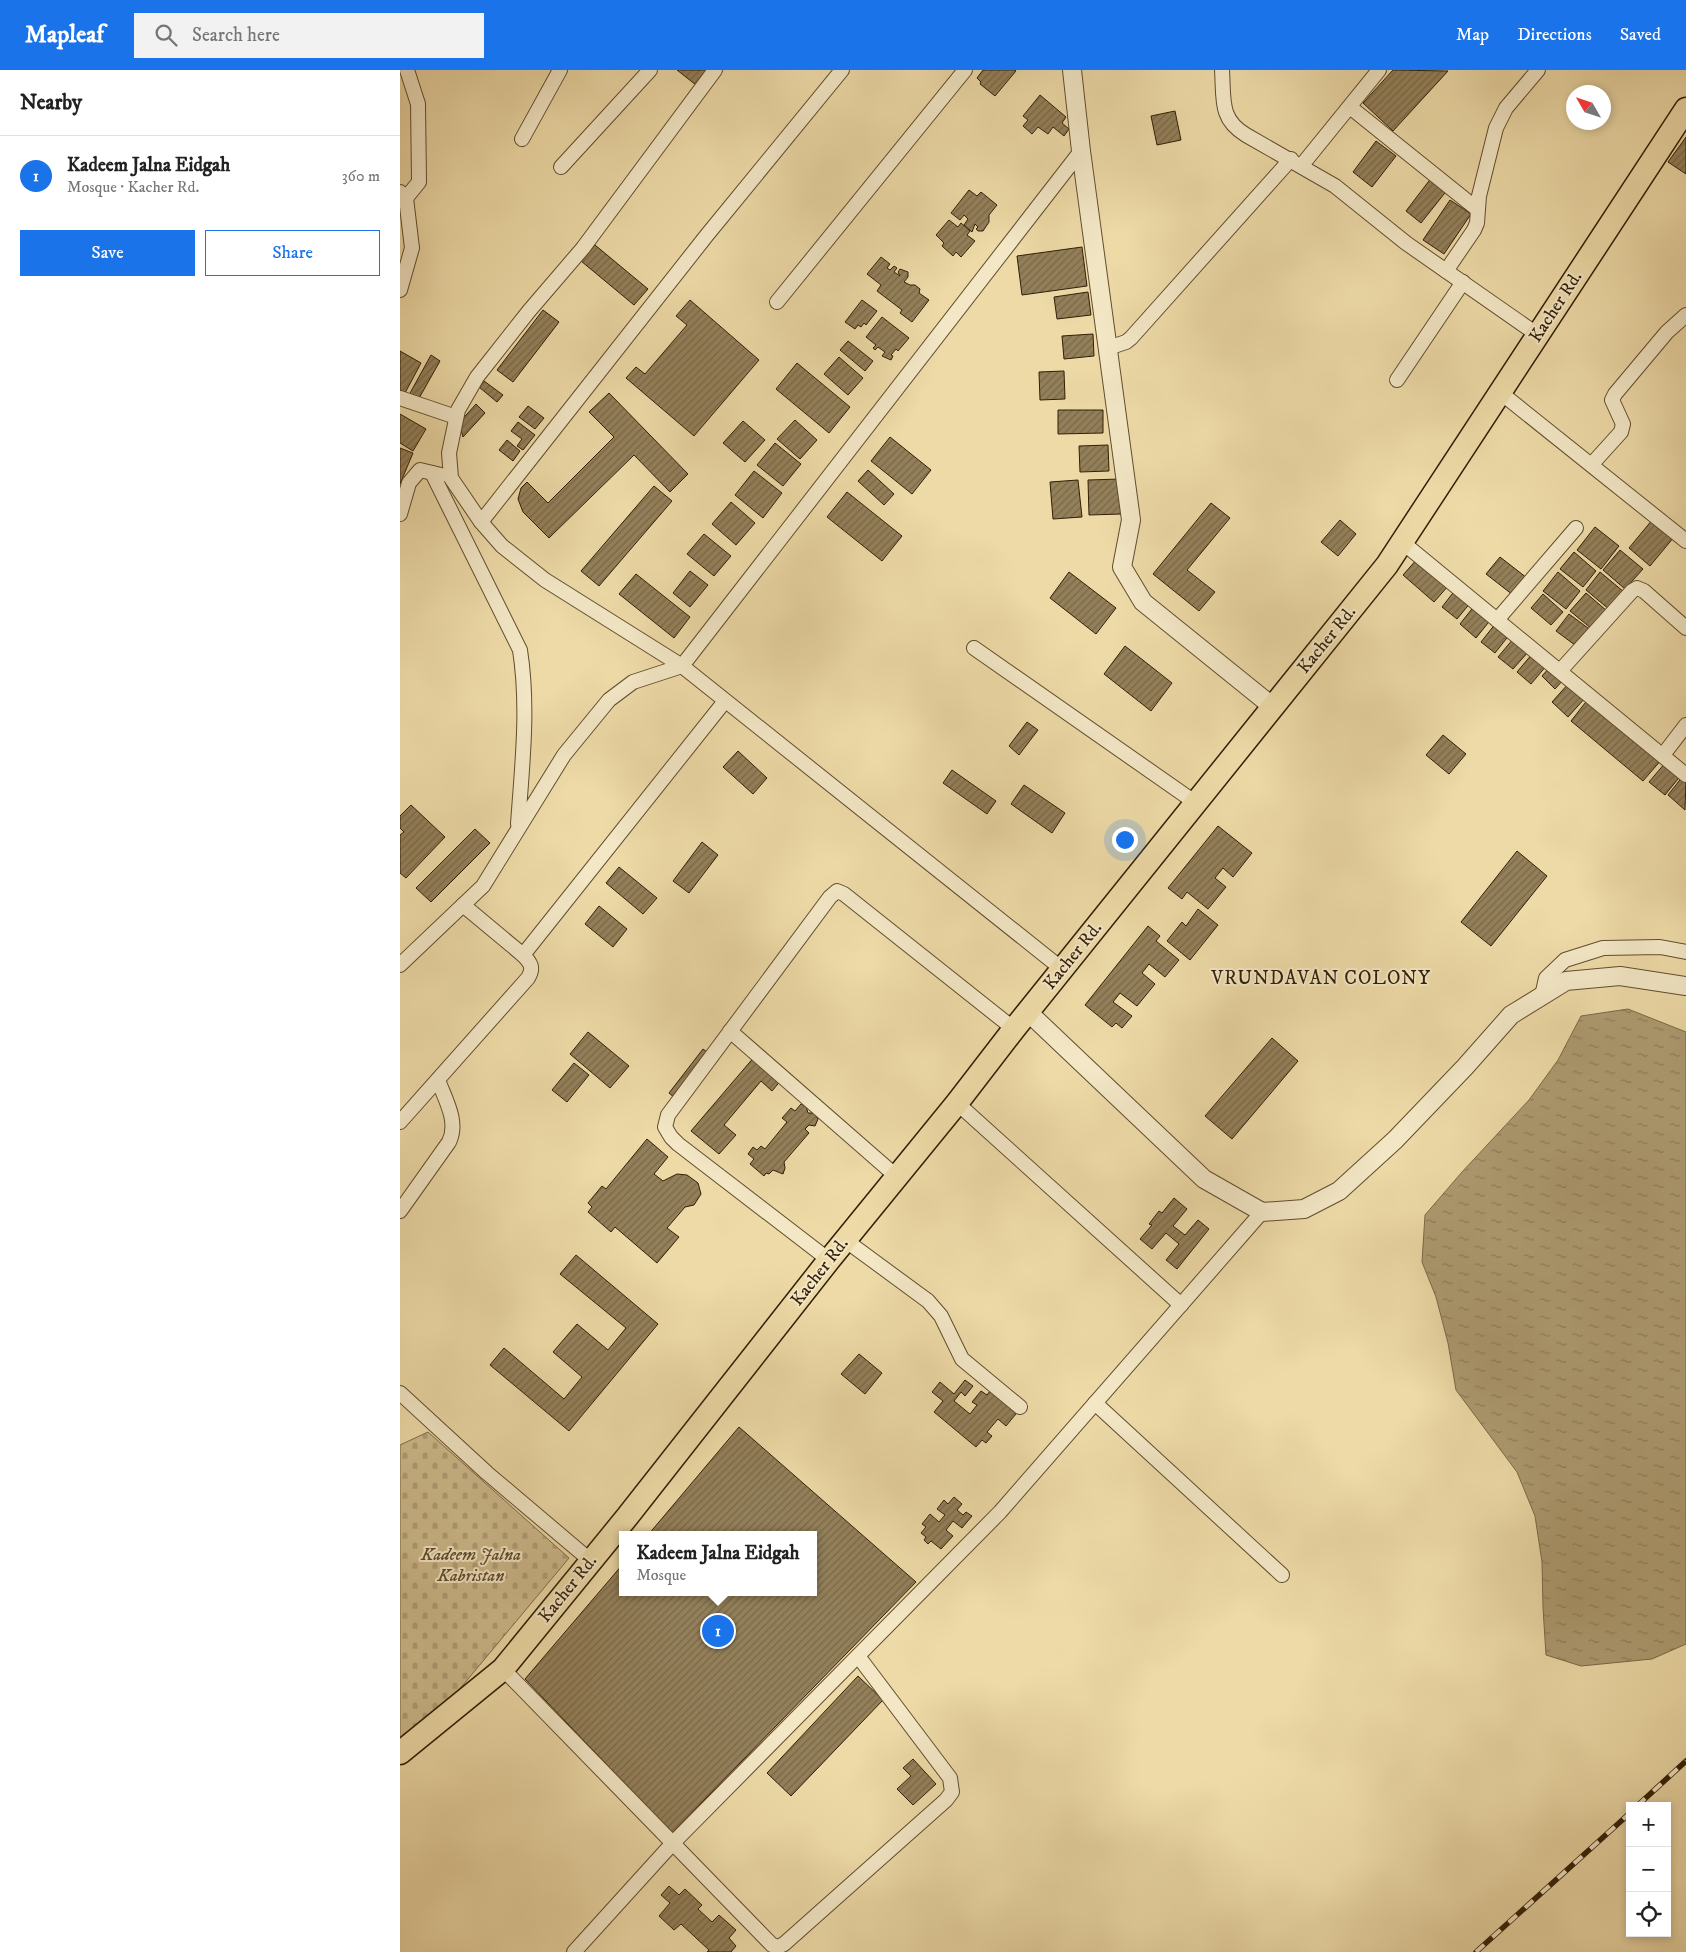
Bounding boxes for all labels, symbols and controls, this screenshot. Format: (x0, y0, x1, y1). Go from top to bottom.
search box (134, 13, 484, 58)
text: Mapleaf (25, 20, 104, 50)
icon: search (152, 21, 180, 49)
text: Search here (192, 24, 280, 47)
text: Map (1456, 24, 1489, 46)
text: Directions (1517, 24, 1592, 46)
text: Saved (1620, 24, 1661, 46)
north arrow (1566, 85, 1611, 130)
text: Nearby (20, 90, 82, 116)
text: Kadeem Jalna Eidgah (67, 154, 230, 177)
text: 1 (33, 166, 39, 186)
text: 360 m (342, 166, 380, 186)
text: Mosque · Kacher Rd. (67, 177, 199, 197)
button: Save (20, 230, 195, 276)
button: Share (205, 230, 380, 276)
street label: Kacher Rd. (1525, 267, 1587, 347)
street label: Kacher Rd. (1293, 602, 1361, 678)
your location (1112, 827, 1138, 853)
street label: Kacher Rd. (1039, 918, 1107, 994)
district label: VRUNDAVAN COLONY (1210, 967, 1431, 990)
street label: Kacher Rd. (786, 1233, 854, 1311)
popup (619, 1531, 817, 1596)
text: Kadeem Jalna Eidgah (636, 1542, 800, 1565)
park label: Kadeem Jalna Kabristan (420, 1544, 521, 1587)
street label: Kacher Rd. (534, 1551, 602, 1627)
text: Mosque (636, 1565, 686, 1585)
pin: 1 (702, 1612, 734, 1650)
map controls (1626, 1802, 1671, 1937)
button: + (1626, 1802, 1671, 1847)
button: − (1626, 1847, 1671, 1892)
button: locate (1626, 1892, 1671, 1937)

